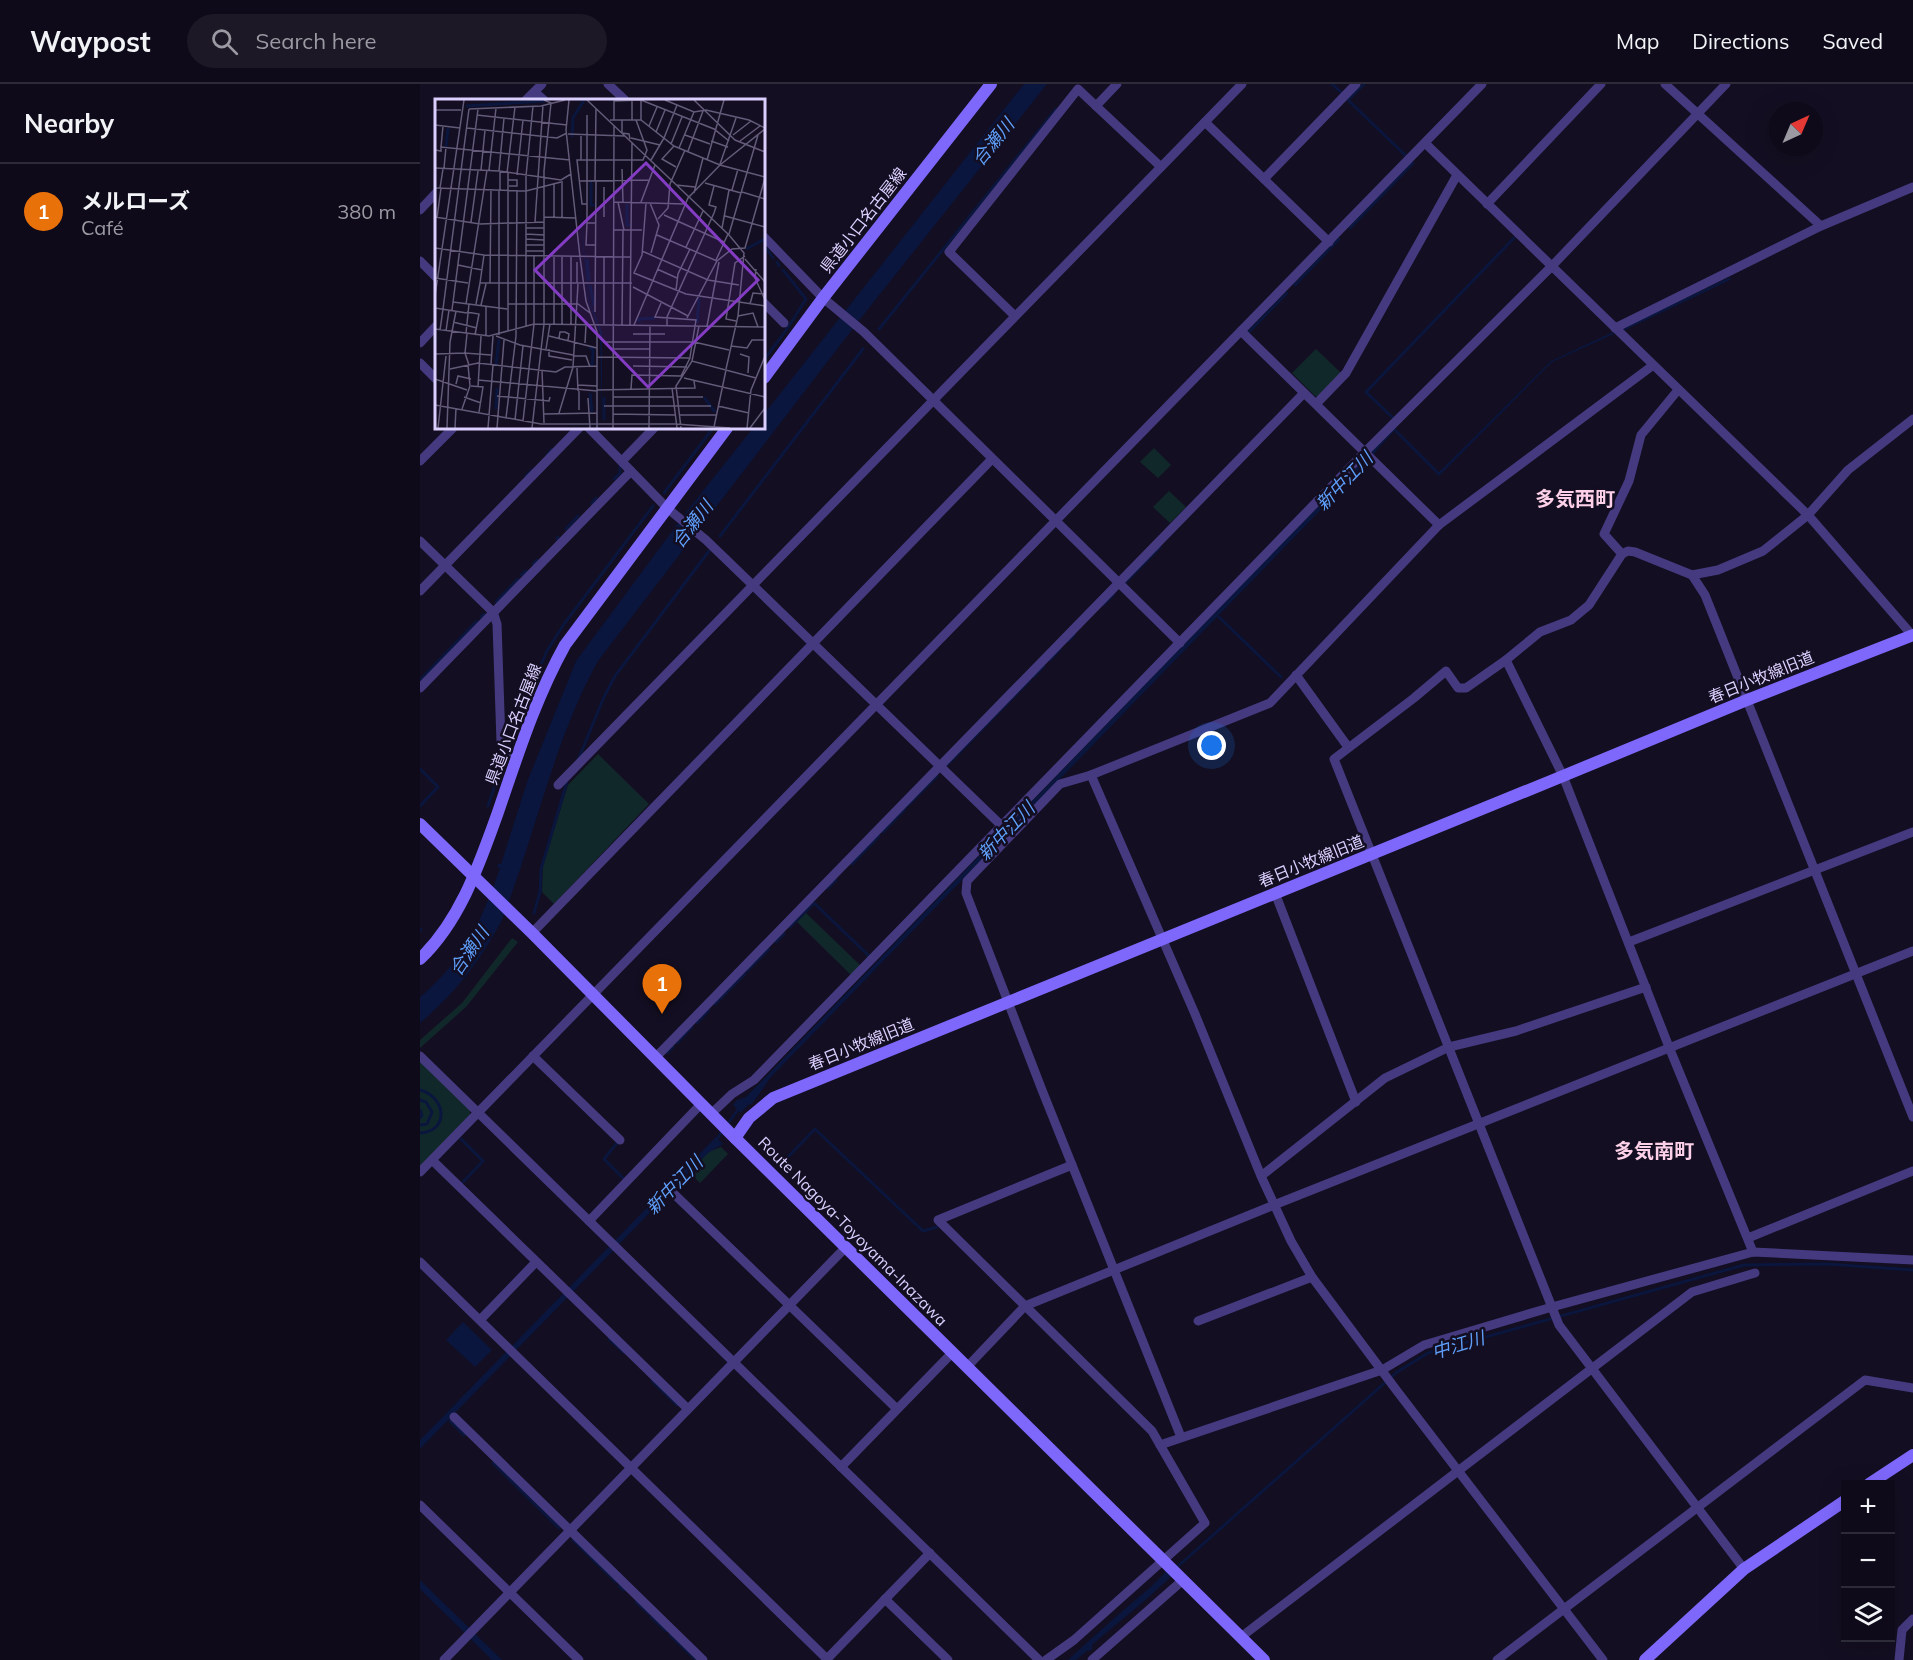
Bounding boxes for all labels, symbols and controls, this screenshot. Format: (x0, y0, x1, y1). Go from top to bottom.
search box (187, 14, 607, 68)
text: Waypost (30, 24, 151, 59)
icon: search (208, 25, 241, 58)
text: Search here (256, 27, 377, 55)
text: Map (1616, 28, 1659, 54)
text: Directions (1692, 28, 1789, 54)
text: Saved (1822, 28, 1883, 54)
inset map (435, 99, 765, 429)
north arrow (1769, 102, 1823, 156)
text: Nearby (24, 107, 114, 140)
water label: 合瀬川 (967, 112, 1020, 170)
street label: 県道小口名古屋線 (816, 163, 910, 277)
text: メルローズ (81, 187, 190, 215)
text: 1 (38, 199, 50, 224)
text: 380 m (337, 199, 396, 224)
text: Café (81, 215, 124, 240)
water label: 新中江川 (1311, 446, 1379, 515)
district label: 多気西町 (1535, 486, 1615, 511)
water label: 合瀬川 (666, 494, 719, 552)
street label: 春日小牧線旧道 (1705, 647, 1817, 707)
street label: 県道小口名古屋線 (481, 661, 545, 787)
your location (1197, 731, 1226, 760)
water label: 新中江川 (973, 796, 1041, 865)
street label: 春日小牧線旧道 (1255, 831, 1367, 891)
water label: 合瀬川 (444, 921, 495, 980)
pin: 1 (642, 964, 682, 1014)
street label: 春日小牧線旧道 (805, 1014, 917, 1074)
street label: Route Nagoya-Toyoyama-Inazawa (754, 1132, 952, 1330)
district label: 多気南町 (1614, 1138, 1694, 1163)
water label: 新中江川 (641, 1150, 709, 1219)
water label: 中江川 (1429, 1326, 1489, 1364)
map controls (1841, 1480, 1895, 1642)
button: + (1841, 1480, 1895, 1534)
button: − (1841, 1534, 1895, 1588)
button: layers (1841, 1588, 1895, 1642)

